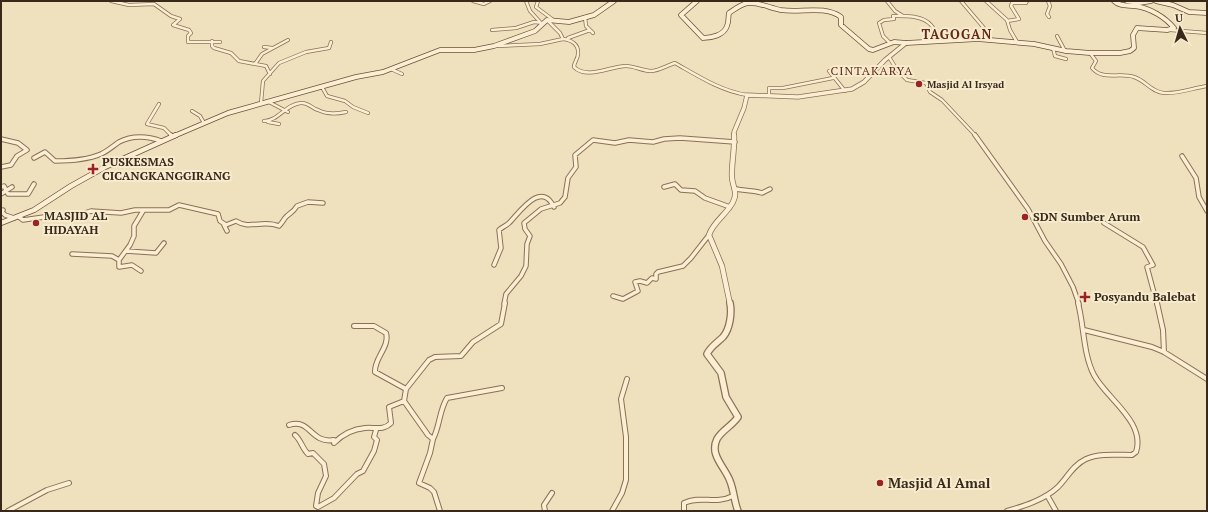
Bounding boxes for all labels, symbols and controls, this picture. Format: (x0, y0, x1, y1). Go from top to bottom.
north arrow (1160, 8, 1200, 48)
text: U (1175, 11, 1184, 25)
district label: TAGOGAN (922, 25, 992, 43)
district label: CINTAKARYA (831, 63, 913, 78)
place label: Masjid Al Irsyad (927, 78, 1004, 91)
marker: Masjid Al Irsyad (914, 79, 924, 89)
place label: PUSKESMAS CICANGKANGGIRANG (102, 154, 231, 183)
marker: PUSKESMAS CICANGKANGGIRANG (87, 163, 99, 175)
place label: MASJID AL HIDAYAH (44, 208, 107, 237)
place label: SDN Sumber Arum (1033, 209, 1140, 224)
marker: SDN Sumber Arum (1020, 212, 1030, 222)
marker: MASJID AL HIDAYAH (31, 218, 41, 228)
place label: Posyandu Balebat (1094, 289, 1196, 304)
marker: Posyandu Balebat (1079, 291, 1091, 303)
place label: Masjid Al Amal (888, 473, 991, 492)
marker: Masjid Al Amal (875, 478, 885, 488)

